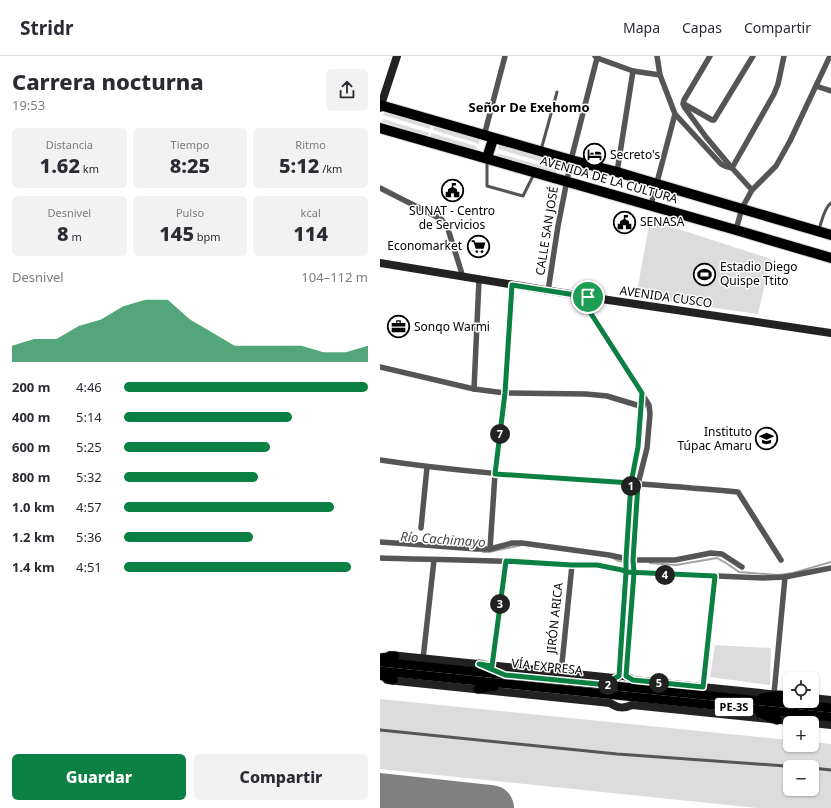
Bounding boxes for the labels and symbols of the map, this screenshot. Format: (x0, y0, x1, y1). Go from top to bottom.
district label: Señor De Exehomo (468, 98, 590, 116)
hotel icon: Secreto's (581, 142, 607, 168)
place label: Secreto's (610, 146, 660, 163)
street label: AVENIDA DE LA CULTURA (538, 152, 680, 207)
public building icon: SUNAT - Centro de Servicios (439, 177, 465, 203)
street label: CALLE SAN JOSÉ (531, 185, 562, 277)
place label: SUNAT - Centro de Servicios (409, 202, 495, 233)
public building icon: SENASA (611, 209, 637, 235)
place label: SENASA (640, 213, 685, 230)
supermarket icon: Economarket (465, 233, 491, 259)
place label: Economarket (387, 237, 463, 254)
place label: Estadio Diego Quispe Ttito (720, 258, 798, 289)
sports icon: Estadio Diego Quispe Ttito (691, 261, 717, 287)
pin (571, 280, 605, 314)
street label: AVENIDA CUSCO (619, 282, 713, 311)
office icon: Sonqo Warmi (386, 314, 412, 340)
place label: Sonqo Warmi (414, 318, 490, 335)
place label: Instituto Túpac Amaru (678, 423, 752, 454)
pin: 7 (490, 424, 510, 444)
school or university icon: Instituto Túpac Amaru (754, 426, 780, 452)
pin: 1 (621, 476, 641, 496)
water label: Río Cachimayo (400, 527, 486, 551)
pin: 4 (655, 565, 675, 585)
street label: JIRÓN ARICA (542, 581, 567, 655)
pin: 3 (490, 594, 510, 614)
street label: VÍA EXPRESA (511, 654, 584, 679)
pin: 5 (649, 673, 669, 693)
pin: 2 (598, 675, 618, 695)
road number: PE-3S (715, 698, 753, 716)

